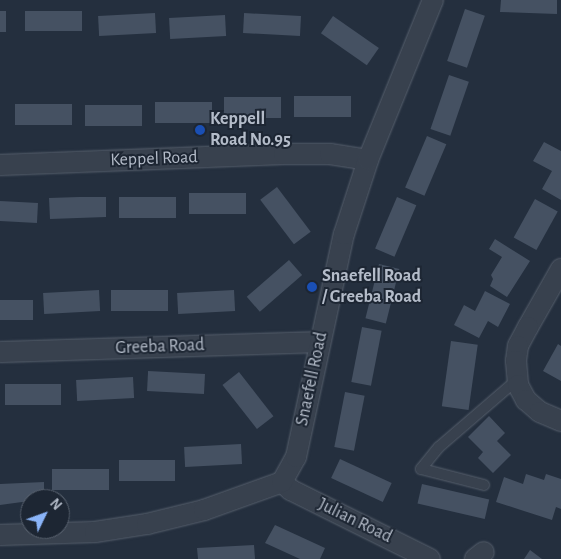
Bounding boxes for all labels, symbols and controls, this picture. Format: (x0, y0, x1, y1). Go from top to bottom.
place label: Keppell Road No.95 (210, 109, 291, 152)
marker: Keppell Road No.95 (194, 124, 206, 136)
street label: Keppel Road (110, 147, 198, 171)
place label: Snaefell Road / Greeba Road (322, 266, 421, 308)
marker: Snaefell Road / Greeba Road (306, 281, 318, 293)
street label: Snaefell Road (292, 330, 332, 428)
street label: Greeba Road (115, 335, 205, 359)
north arrow (20, 489, 70, 539)
street label: Julian Road (315, 494, 395, 548)
text: N (47, 496, 64, 513)

